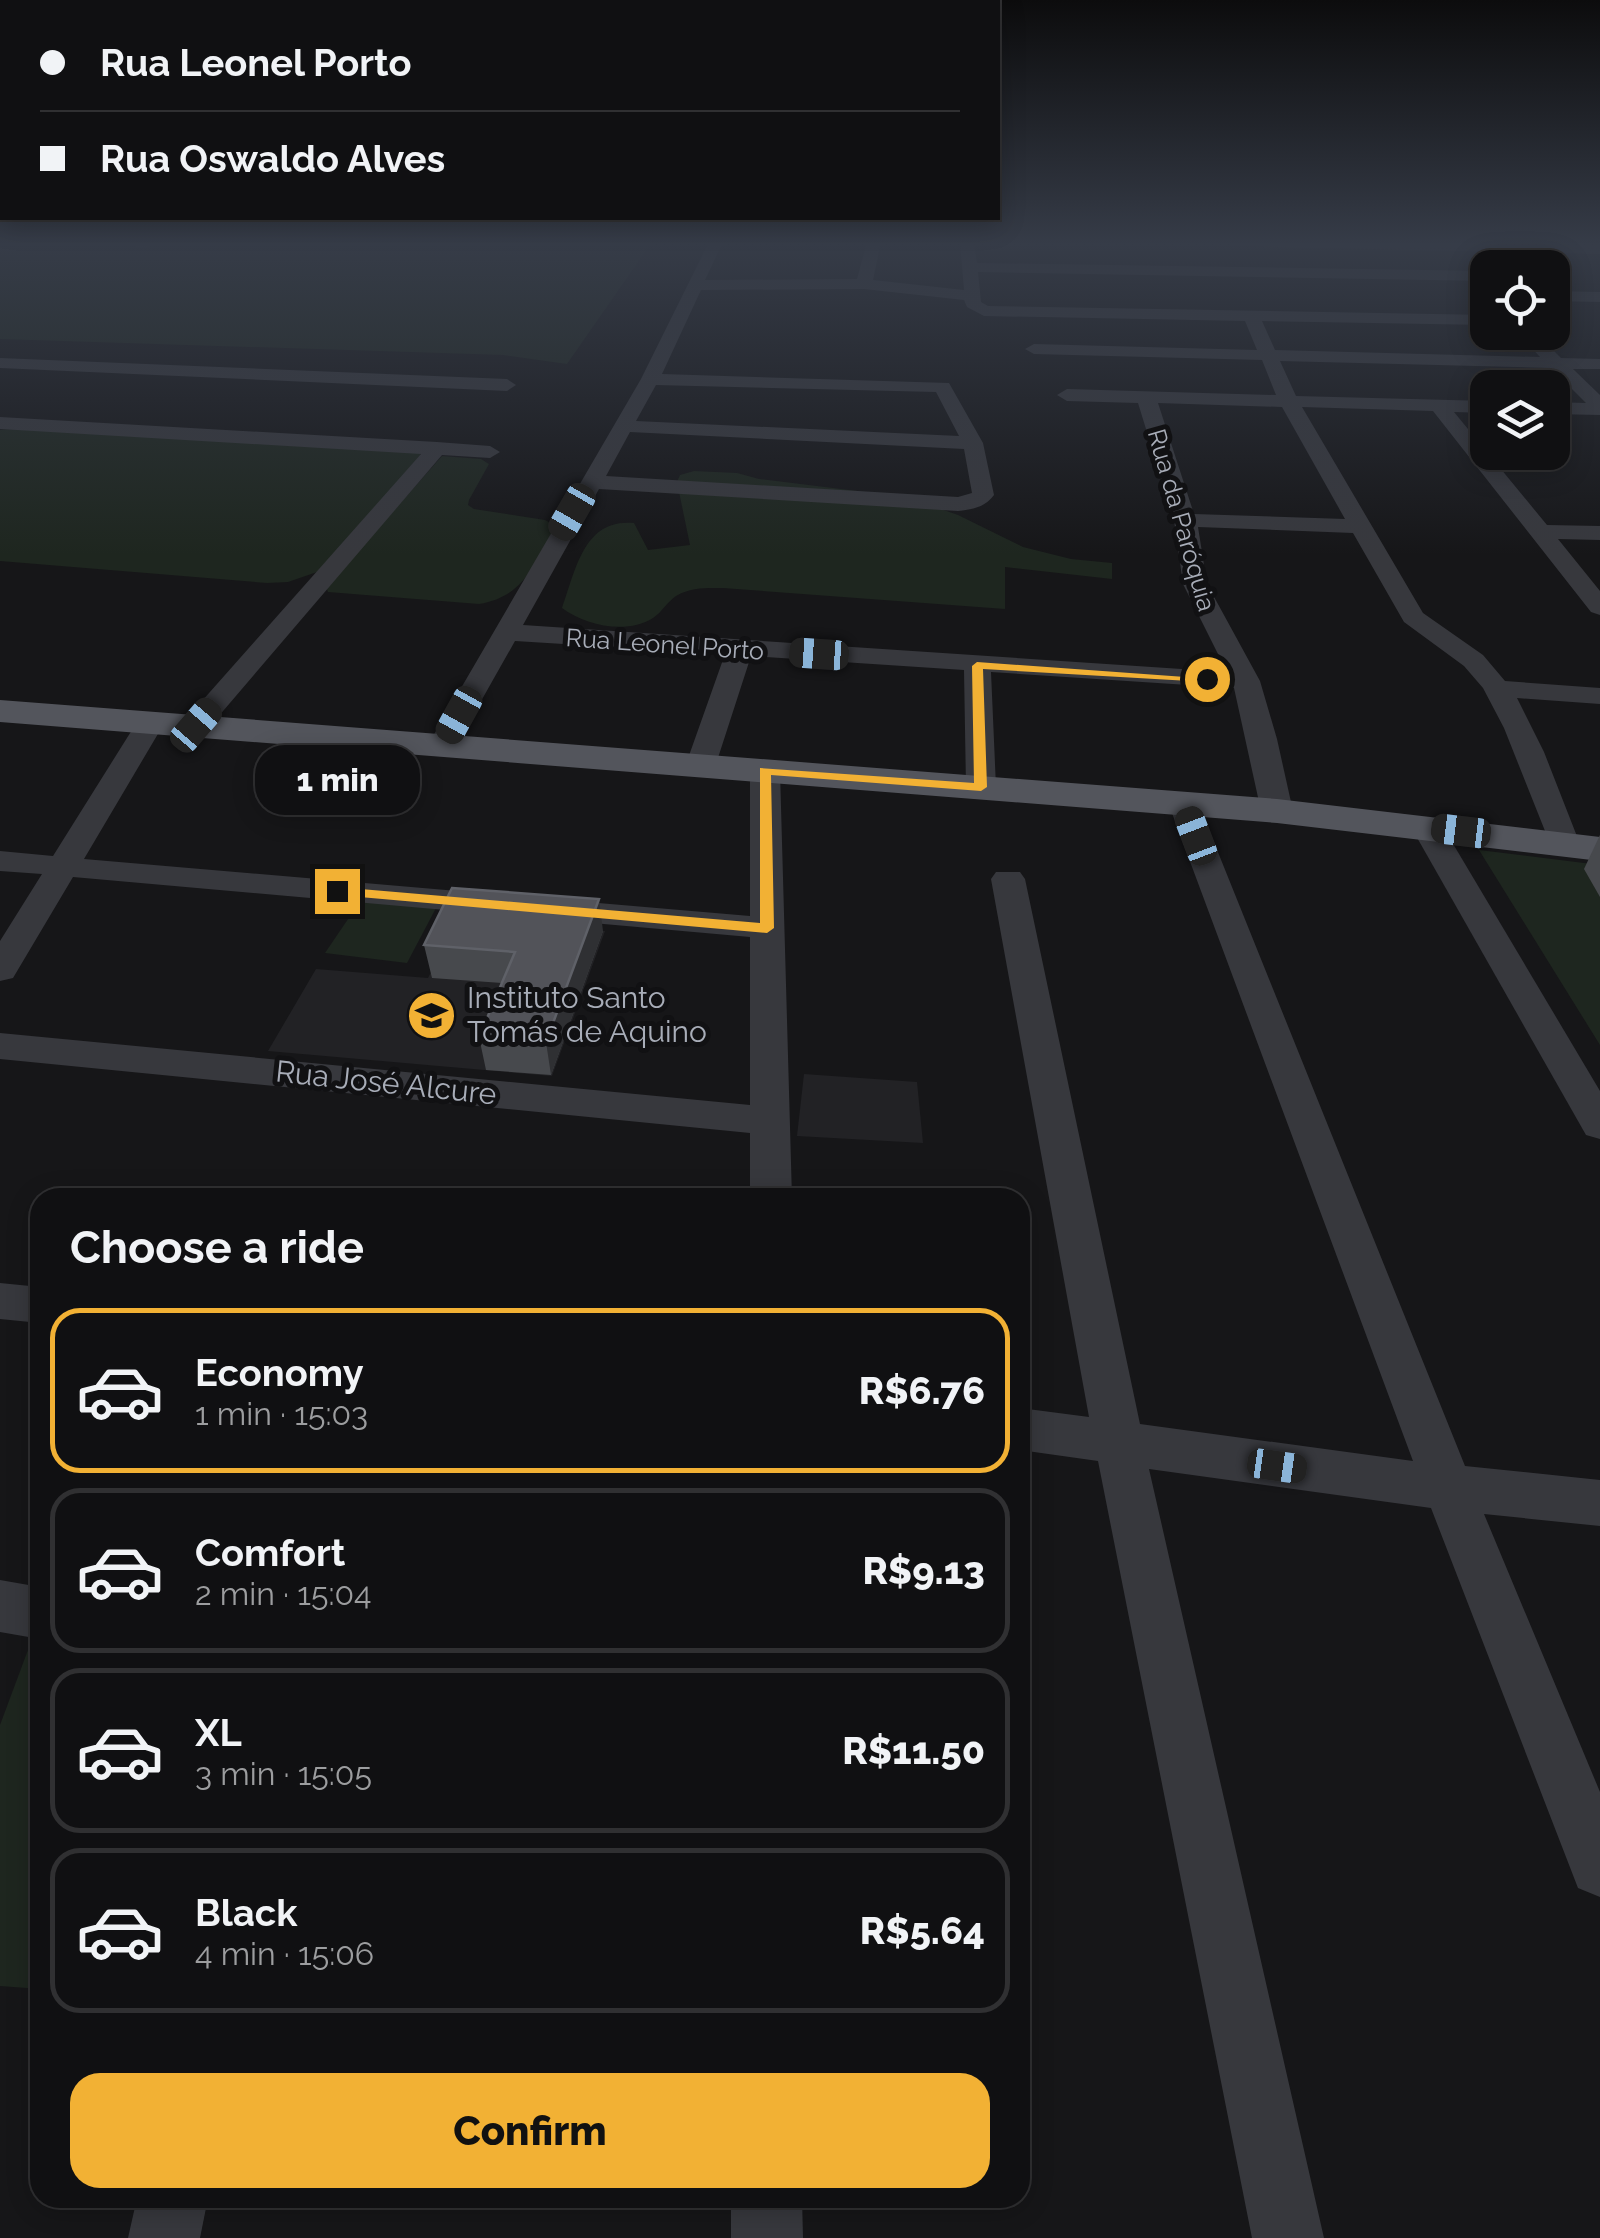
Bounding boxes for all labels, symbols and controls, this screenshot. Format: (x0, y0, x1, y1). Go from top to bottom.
text: Rua Leonel Porto (100, 40, 411, 85)
text: Rua Oswaldo Alves (100, 136, 445, 181)
map controls (1470, 250, 1570, 470)
button: locate (1470, 250, 1570, 350)
button: layers (1470, 370, 1570, 470)
street label: Rua da Paróquia (1142, 425, 1222, 615)
car (544, 479, 600, 545)
street label: Rua Leonel Porto (565, 622, 765, 666)
car (788, 637, 850, 671)
route start (1185, 657, 1230, 702)
car (431, 681, 487, 749)
car (165, 693, 227, 757)
callout: 1 min (255, 746, 420, 816)
text: 1 min (296, 761, 379, 798)
car (1171, 803, 1221, 869)
car (1429, 812, 1493, 850)
route end (315, 869, 360, 914)
place label: Instituto Santo Tomás de Aquino (467, 980, 707, 1049)
school or university icon: Instituto Santo Tomás de Aquino (406, 989, 458, 1041)
street label: Rua José Alcure (274, 1054, 498, 1111)
text: Choose a ride (70, 1221, 364, 1274)
icon: car (75, 1346, 165, 1436)
text: Economy (195, 1350, 364, 1395)
text: R$6.76 (859, 1368, 985, 1413)
text: 1 min · 15:03 (195, 1395, 368, 1432)
car (1245, 1447, 1309, 1485)
icon: car (75, 1526, 165, 1616)
text: Comfort (195, 1530, 345, 1575)
text: R$9.13 (862, 1548, 985, 1593)
text: 2 min · 15:04 (195, 1575, 371, 1612)
icon: car (75, 1706, 165, 1796)
text: XL (195, 1710, 242, 1755)
text: R$11.50 (842, 1728, 985, 1773)
text: 3 min · 15:05 (195, 1755, 372, 1792)
icon: car (75, 1886, 165, 1976)
text: Black (195, 1890, 297, 1935)
text: R$5.64 (860, 1908, 985, 1953)
text: 4 min · 15:06 (195, 1935, 374, 1972)
button: Confirm (70, 2073, 990, 2188)

